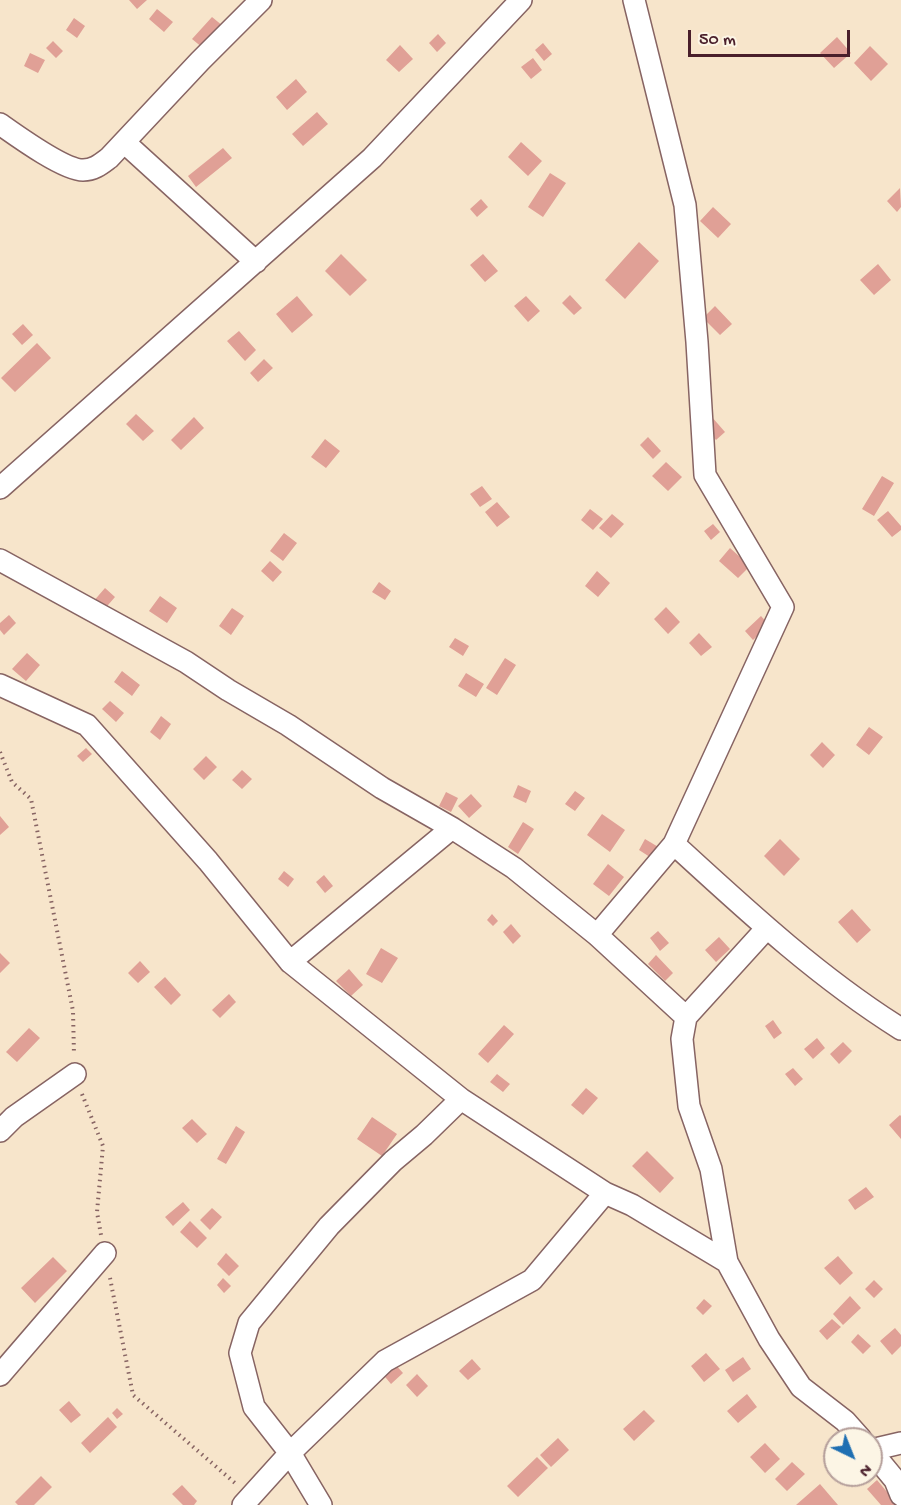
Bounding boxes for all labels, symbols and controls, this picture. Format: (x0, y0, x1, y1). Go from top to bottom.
scale bar (691, 18, 853, 56)
text: 50 m (699, 30, 736, 51)
north arrow (823, 1427, 883, 1487)
text: N (854, 1459, 875, 1480)

